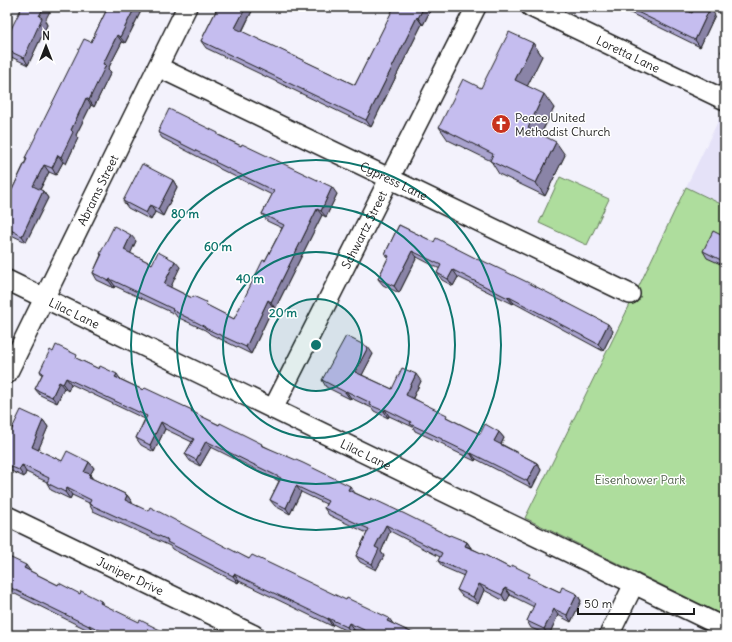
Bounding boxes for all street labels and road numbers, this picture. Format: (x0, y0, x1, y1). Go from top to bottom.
street label: Loretta Lane (594, 32, 663, 75)
street label: Abrams Street (74, 152, 121, 228)
street label: Cypress Lane (358, 158, 430, 203)
street label: Schwartz Street (338, 188, 390, 271)
street label: Lilac Lane (47, 294, 102, 331)
street label: Lilac Lane (338, 435, 394, 473)
street label: Juniper Drive (95, 553, 166, 598)

